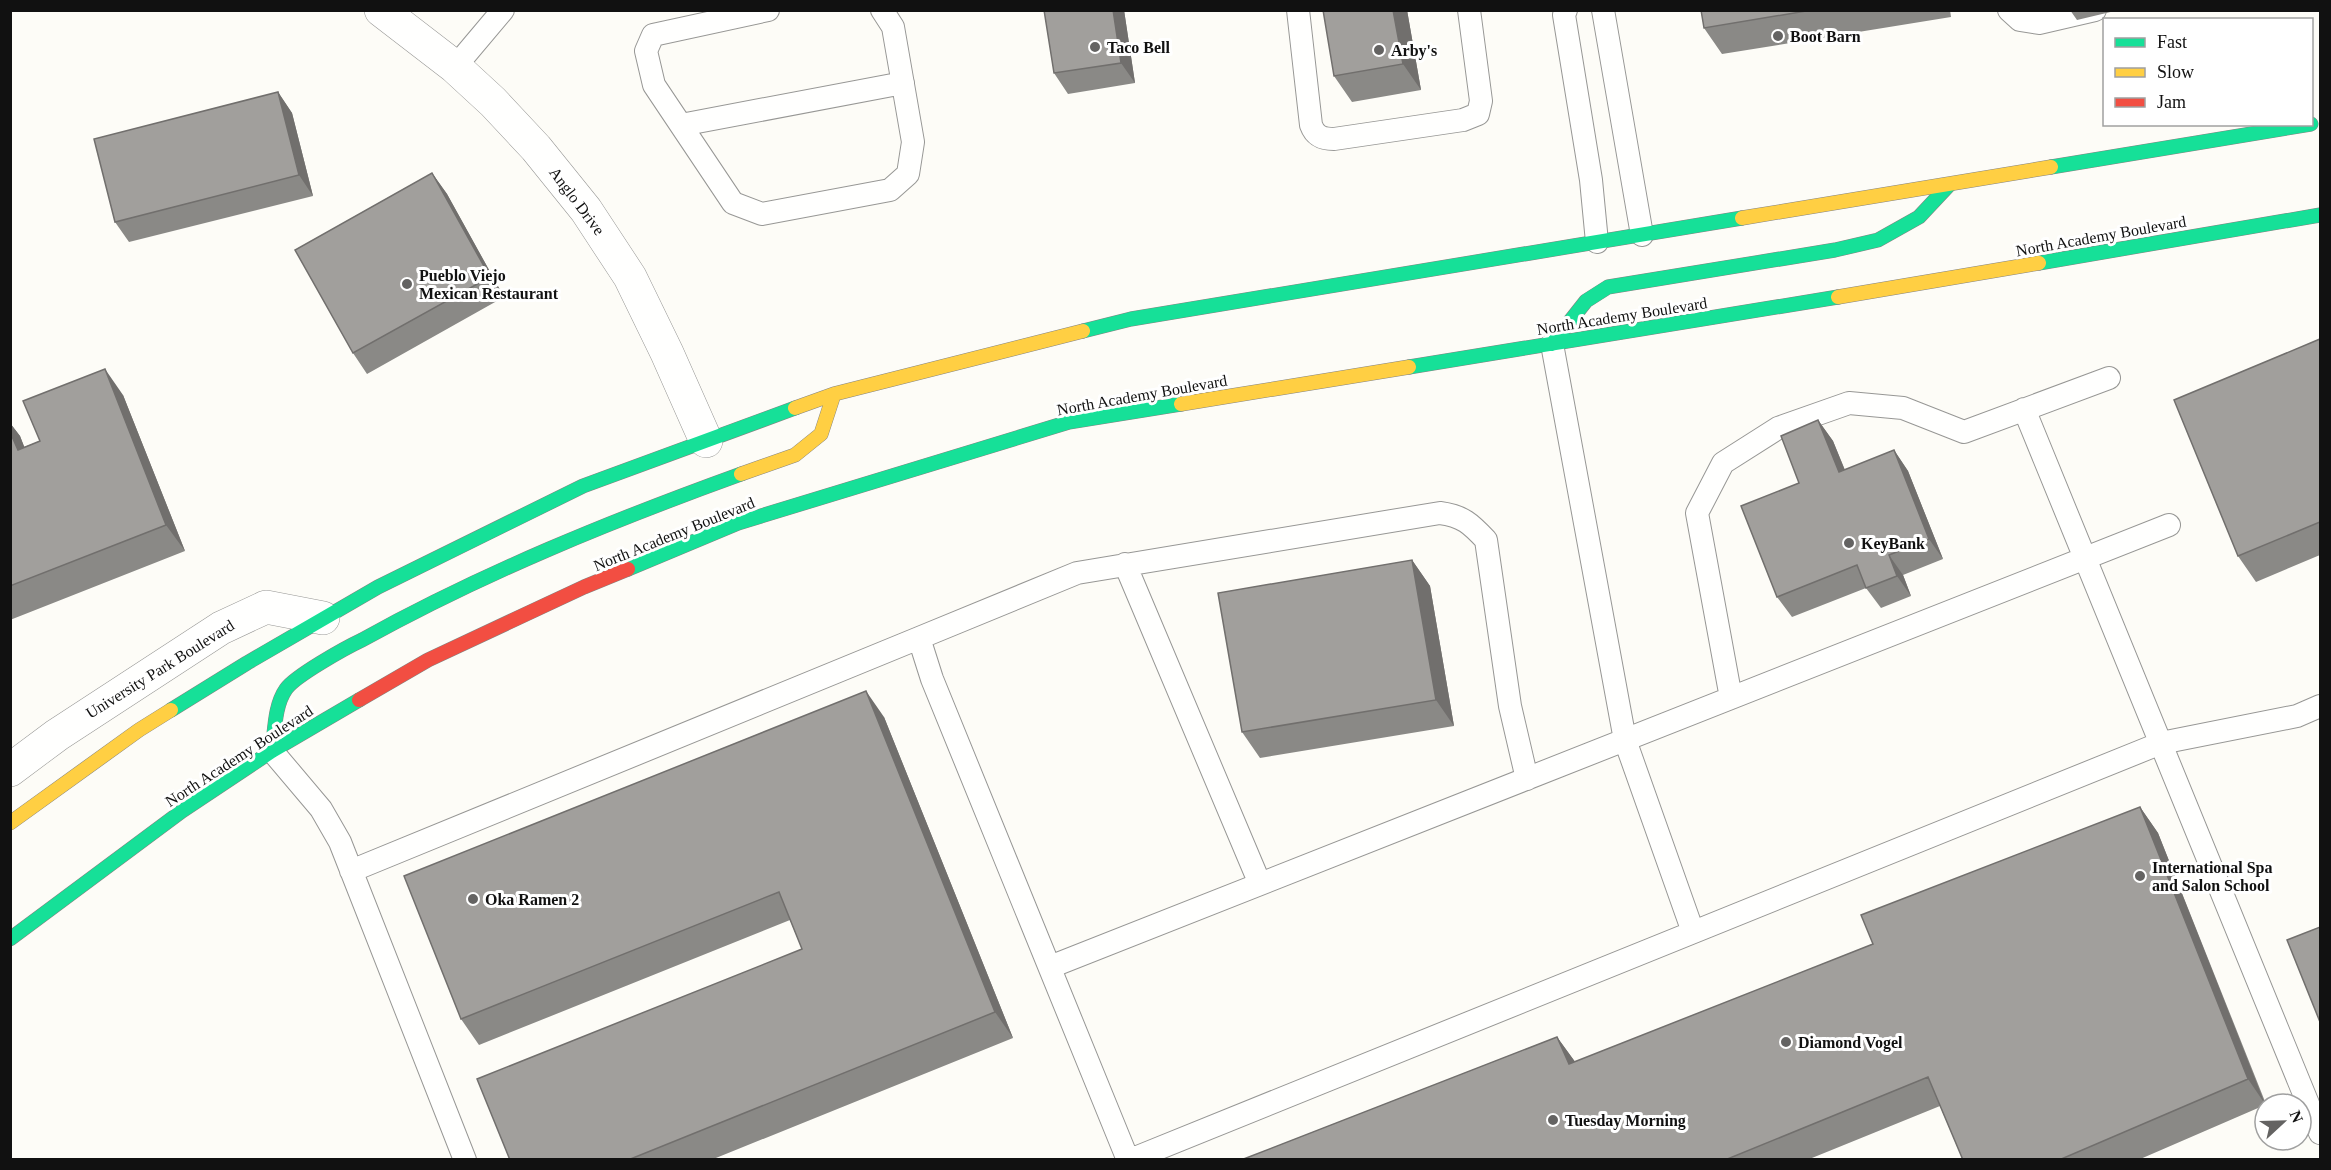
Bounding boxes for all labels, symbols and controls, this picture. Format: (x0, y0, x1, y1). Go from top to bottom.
legend (2103, 18, 2313, 126)
place label: Boot Barn (1790, 28, 1861, 45)
marker: Boot Barn (1771, 29, 1785, 43)
text: Fast (2157, 32, 2187, 52)
place label: Taco Bell (1107, 39, 1171, 56)
marker: Taco Bell (1088, 40, 1102, 54)
place label: Arby's (1391, 42, 1437, 60)
marker: Arby's (1372, 43, 1386, 57)
text: Slow (2157, 62, 2194, 82)
text: Jam (2157, 92, 2186, 112)
street label: Anglo Drive (545, 164, 608, 239)
street label: North Academy Boulevard (2015, 213, 2188, 260)
place label: Pueblo Viejo Mexican Restaurant (419, 267, 559, 302)
marker: Pueblo Viejo Mexican Restaurant (400, 277, 414, 291)
street label: North Academy Boulevard (1536, 294, 1709, 339)
street label: North Academy Boulevard (1056, 372, 1229, 419)
street label: North Academy Boulevard (591, 494, 757, 575)
place label: KeyBank (1861, 535, 1925, 553)
marker: KeyBank (1842, 536, 1856, 550)
street label: University Park Boulevard (83, 616, 238, 723)
street label: North Academy Boulevard (162, 702, 316, 811)
place label: International Spa and Salon School (2152, 859, 2272, 894)
marker: International Spa and Salon School (2133, 869, 2147, 883)
place label: Oka Ramen 2 (485, 891, 579, 908)
marker: Oka Ramen 2 (466, 892, 480, 906)
place label: Diamond Vogel (1798, 1034, 1903, 1052)
marker: Diamond Vogel (1779, 1035, 1793, 1049)
north arrow (2253, 1092, 2313, 1152)
text: N (2286, 1108, 2307, 1126)
place label: Tuesday Morning (1565, 1112, 1686, 1130)
marker: Tuesday Morning (1546, 1113, 1560, 1127)

